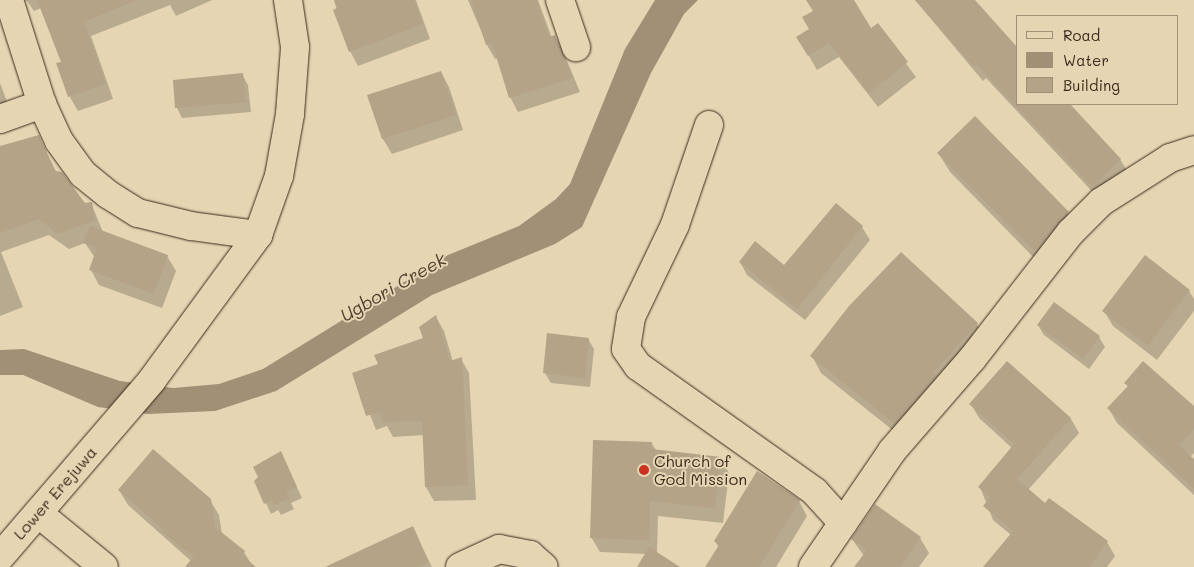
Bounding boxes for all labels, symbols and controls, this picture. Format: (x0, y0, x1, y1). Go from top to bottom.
legend (1016, 15, 1179, 105)
text: Road (1063, 25, 1100, 45)
text: Water (1063, 50, 1109, 70)
text: Building (1063, 75, 1120, 95)
water label: Ugbori Creek (336, 248, 450, 326)
street label: Lower Erejuwa (9, 443, 101, 543)
place label: Church of God Mission (654, 451, 747, 489)
marker: Church of God Mission (638, 464, 650, 476)

